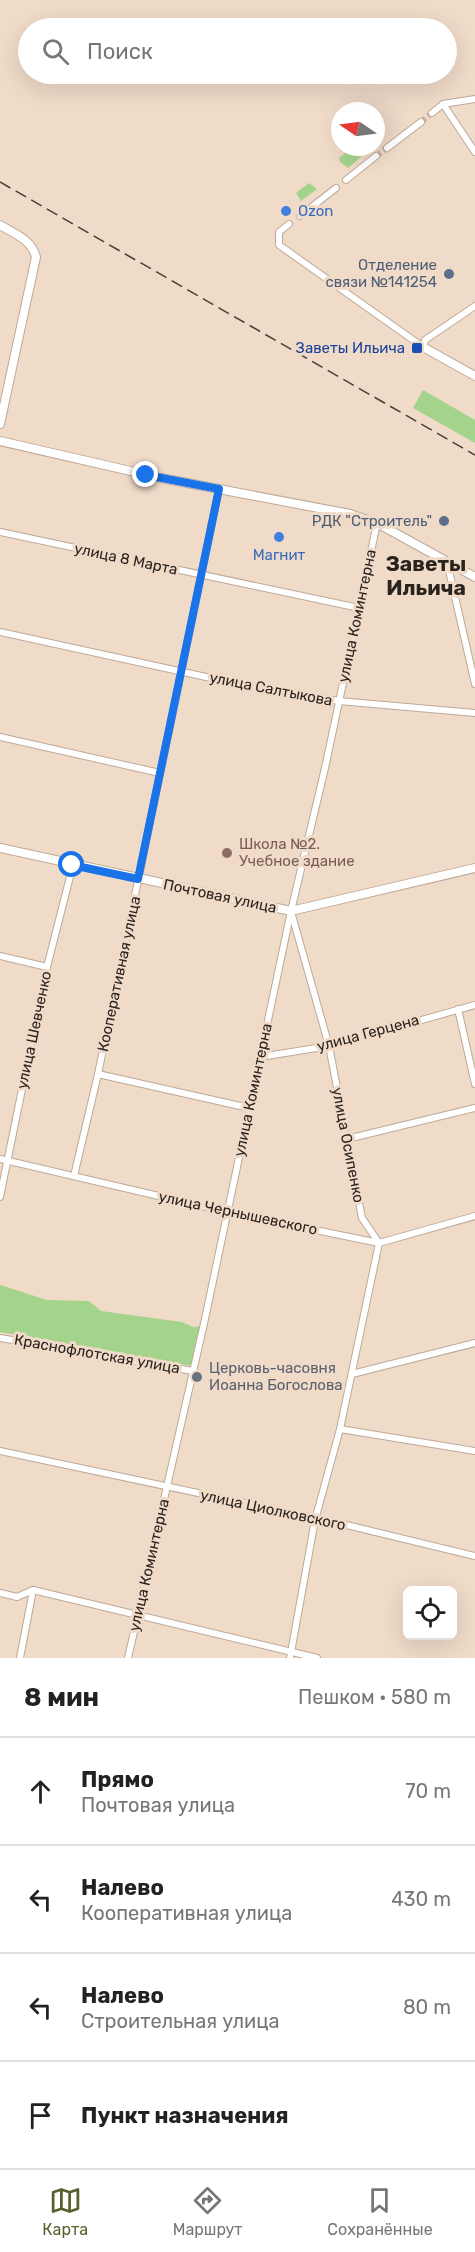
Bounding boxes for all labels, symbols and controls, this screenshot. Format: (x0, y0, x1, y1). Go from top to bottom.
search box (18, 18, 457, 84)
icon: search (39, 35, 72, 68)
text: Поиск (87, 38, 153, 65)
north arrow (331, 102, 385, 156)
place label: Ozon (298, 202, 333, 220)
marker: Ozon (279, 204, 293, 218)
place label: Отделение связи №141254 (325, 256, 437, 291)
marker: Отделение связи №141254 (442, 267, 456, 281)
place label: Заветы Ильича (296, 339, 405, 357)
marker: Заветы Ильича (410, 341, 424, 355)
route end (132, 461, 158, 487)
place label: РДК "Строитель" (312, 512, 432, 530)
marker: РДК "Строитель" (437, 514, 451, 528)
marker: Магнит (272, 530, 286, 544)
street label: улица 8 Марта (73, 539, 179, 579)
place label: Магнит (253, 546, 306, 564)
street label: улица Коминтерна (334, 548, 380, 684)
district label: Заветы Ильича (386, 551, 466, 600)
street label: улица Салтыкова (208, 668, 334, 710)
place label: Школа №2. Учебное здание (239, 835, 355, 870)
marker: Школа №2. Учебное здание (220, 846, 234, 860)
route start (58, 851, 84, 877)
street label: Почтовая улица (162, 875, 278, 917)
street label: Кооперативная улица (94, 895, 144, 1053)
street label: улица Шевченко (13, 969, 55, 1091)
street label: улица Герцена (315, 1011, 421, 1055)
street label: улица Коминтерна (230, 1022, 276, 1158)
street label: улица Осипенко (328, 1086, 368, 1204)
street label: улица Чернышевского (157, 1187, 319, 1239)
street label: Краснофлотская улица (13, 1331, 181, 1377)
place label: Церковь-часовня Иоанна Богослова (209, 1359, 343, 1394)
marker: Церковь-часовня Иоанна Богослова (190, 1370, 204, 1384)
street label: улица Циолковского (199, 1486, 347, 1534)
street label: улица Коминтерна (125, 1497, 173, 1633)
map controls (403, 1586, 457, 1640)
button: locate (403, 1586, 457, 1640)
text: 8 мин (24, 1682, 99, 1713)
text: Пешком · 580 m (298, 1685, 451, 1709)
text: Прямо (81, 1766, 154, 1793)
icon: ahead (24, 1775, 57, 1808)
text: 70 m (405, 1779, 451, 1803)
text: Почтовая улица (81, 1793, 235, 1817)
text: Налево (81, 1874, 164, 1901)
icon: left (24, 1883, 57, 1916)
text: 430 m (391, 1887, 451, 1911)
text: Кооперативная улица (81, 1901, 292, 1925)
text: Налево (81, 1982, 164, 2009)
icon: left (24, 1991, 57, 2024)
text: 80 m (403, 1995, 451, 2019)
text: Строительная улица (81, 2009, 280, 2033)
icon: arrive (24, 2099, 57, 2132)
text: Пункт назначения (81, 2102, 289, 2129)
tab: Карта (42, 2184, 88, 2239)
tab: Маршрут (173, 2184, 243, 2239)
tab: Сохранённые (327, 2184, 433, 2239)

